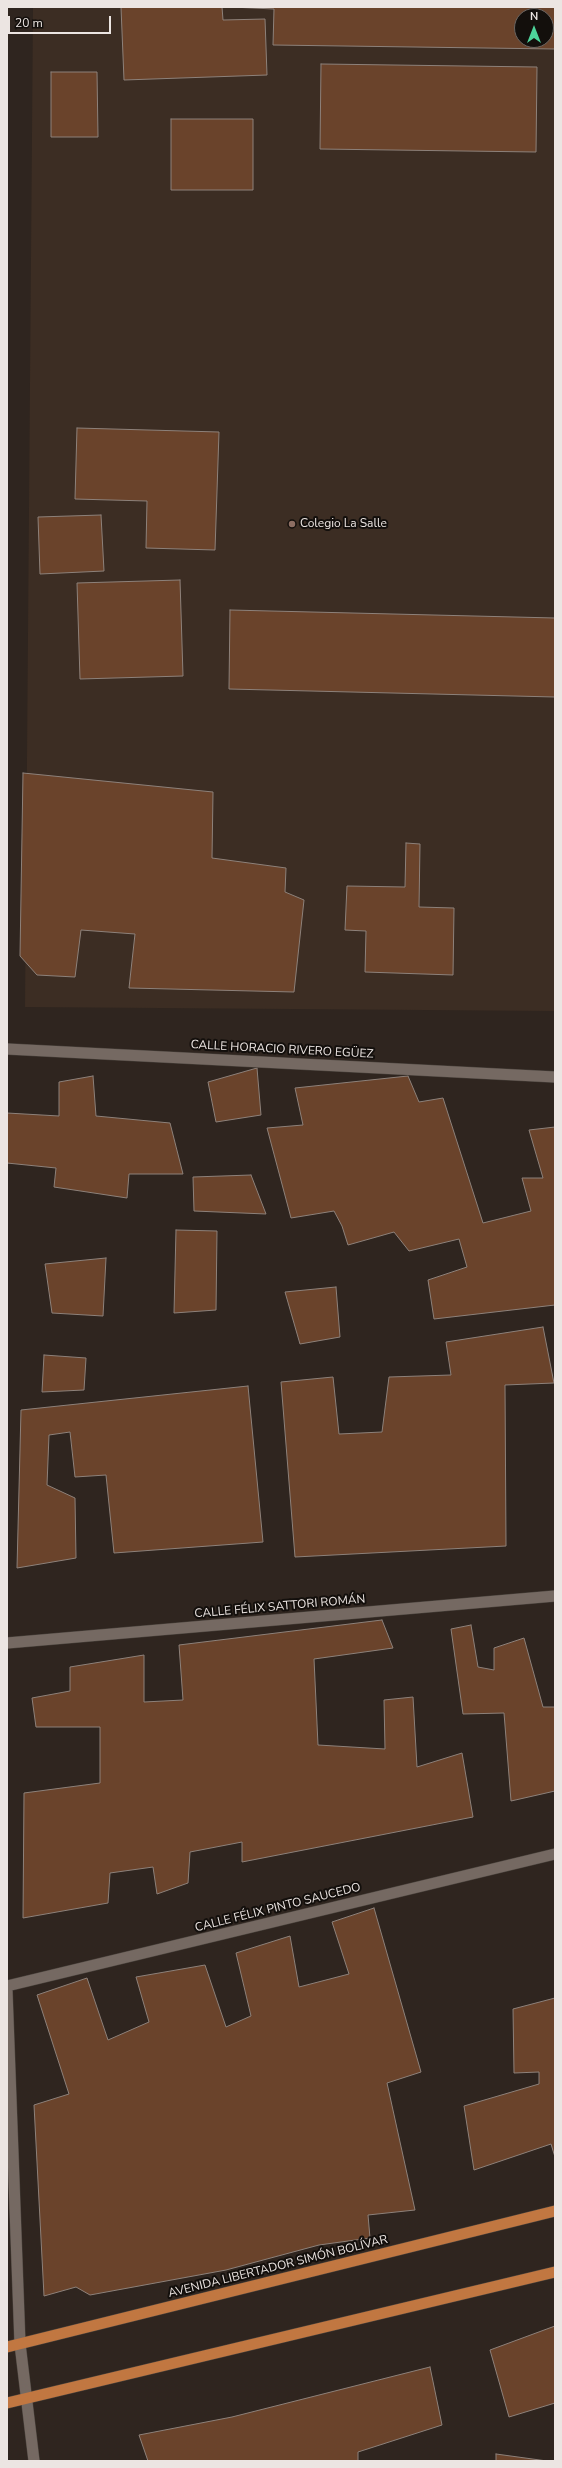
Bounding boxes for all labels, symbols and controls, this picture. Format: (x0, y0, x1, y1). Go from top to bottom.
scale bar (10, 8, 113, 34)
north arrow (514, 8, 554, 48)
text: N (530, 9, 538, 24)
text: 20 m (15, 15, 43, 31)
place label: Colegio La Salle (300, 517, 387, 531)
marker: Colegio La Salle (287, 519, 297, 529)
street label: CALLE HORACIO RIVERO EGÜEZ (190, 1038, 374, 1062)
street label: CALLE FÉLIX SATTORI ROMÁN (194, 1592, 366, 1622)
street label: CALLE FÉLIX PINTO SAUCEDO (194, 1880, 362, 1936)
street label: AVENIDA LIBERTADOR SIMÓN BOLÍVAR (167, 2233, 389, 2301)

